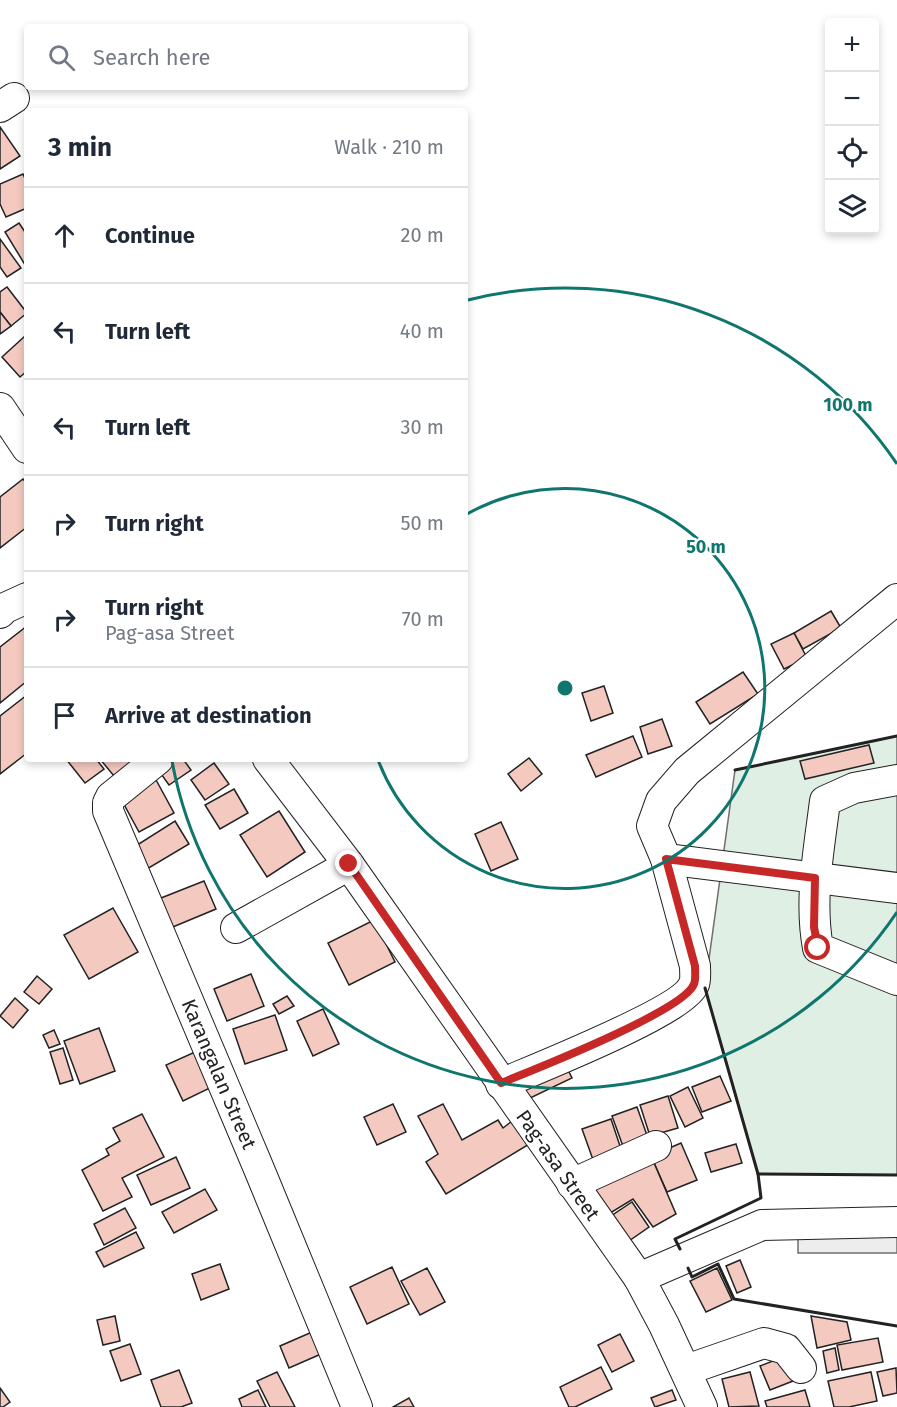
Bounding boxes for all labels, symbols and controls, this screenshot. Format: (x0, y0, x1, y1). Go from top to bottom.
map controls (825, 18, 879, 234)
button: + (825, 18, 879, 72)
search box (24, 24, 468, 90)
icon: search (45, 41, 78, 74)
text: Search here (93, 44, 211, 71)
button: − (825, 72, 879, 126)
button: locate (825, 126, 879, 180)
text: 3 min (48, 132, 112, 163)
text: Walk · 210 m (334, 135, 444, 159)
button: layers (825, 180, 879, 234)
icon: ahead (48, 219, 81, 252)
text: Continue (105, 222, 195, 249)
text: 20 m (401, 223, 444, 247)
icon: left (48, 315, 81, 348)
text: Turn left (105, 318, 190, 345)
text: 40 m (400, 319, 444, 343)
text: 100 m (824, 394, 872, 416)
icon: left (48, 411, 81, 444)
text: Turn left (105, 414, 190, 441)
text: 30 m (400, 415, 444, 439)
icon: right (48, 507, 81, 540)
text: Turn right (105, 510, 204, 537)
text: 50 m (400, 511, 444, 535)
text: 50 m (686, 536, 726, 558)
text: Turn right (105, 594, 204, 621)
icon: right (48, 603, 81, 636)
text: 70 m (402, 607, 444, 631)
text: Pag-asa Street (105, 621, 234, 645)
centre of rings (555, 678, 575, 698)
icon: arrive (48, 699, 81, 732)
text: Arrive at destination (105, 702, 312, 729)
route end (335, 850, 361, 876)
route start (804, 934, 830, 960)
street label: Karangalan Street (177, 995, 262, 1153)
street label: Pag-asa Street (511, 1105, 605, 1226)

